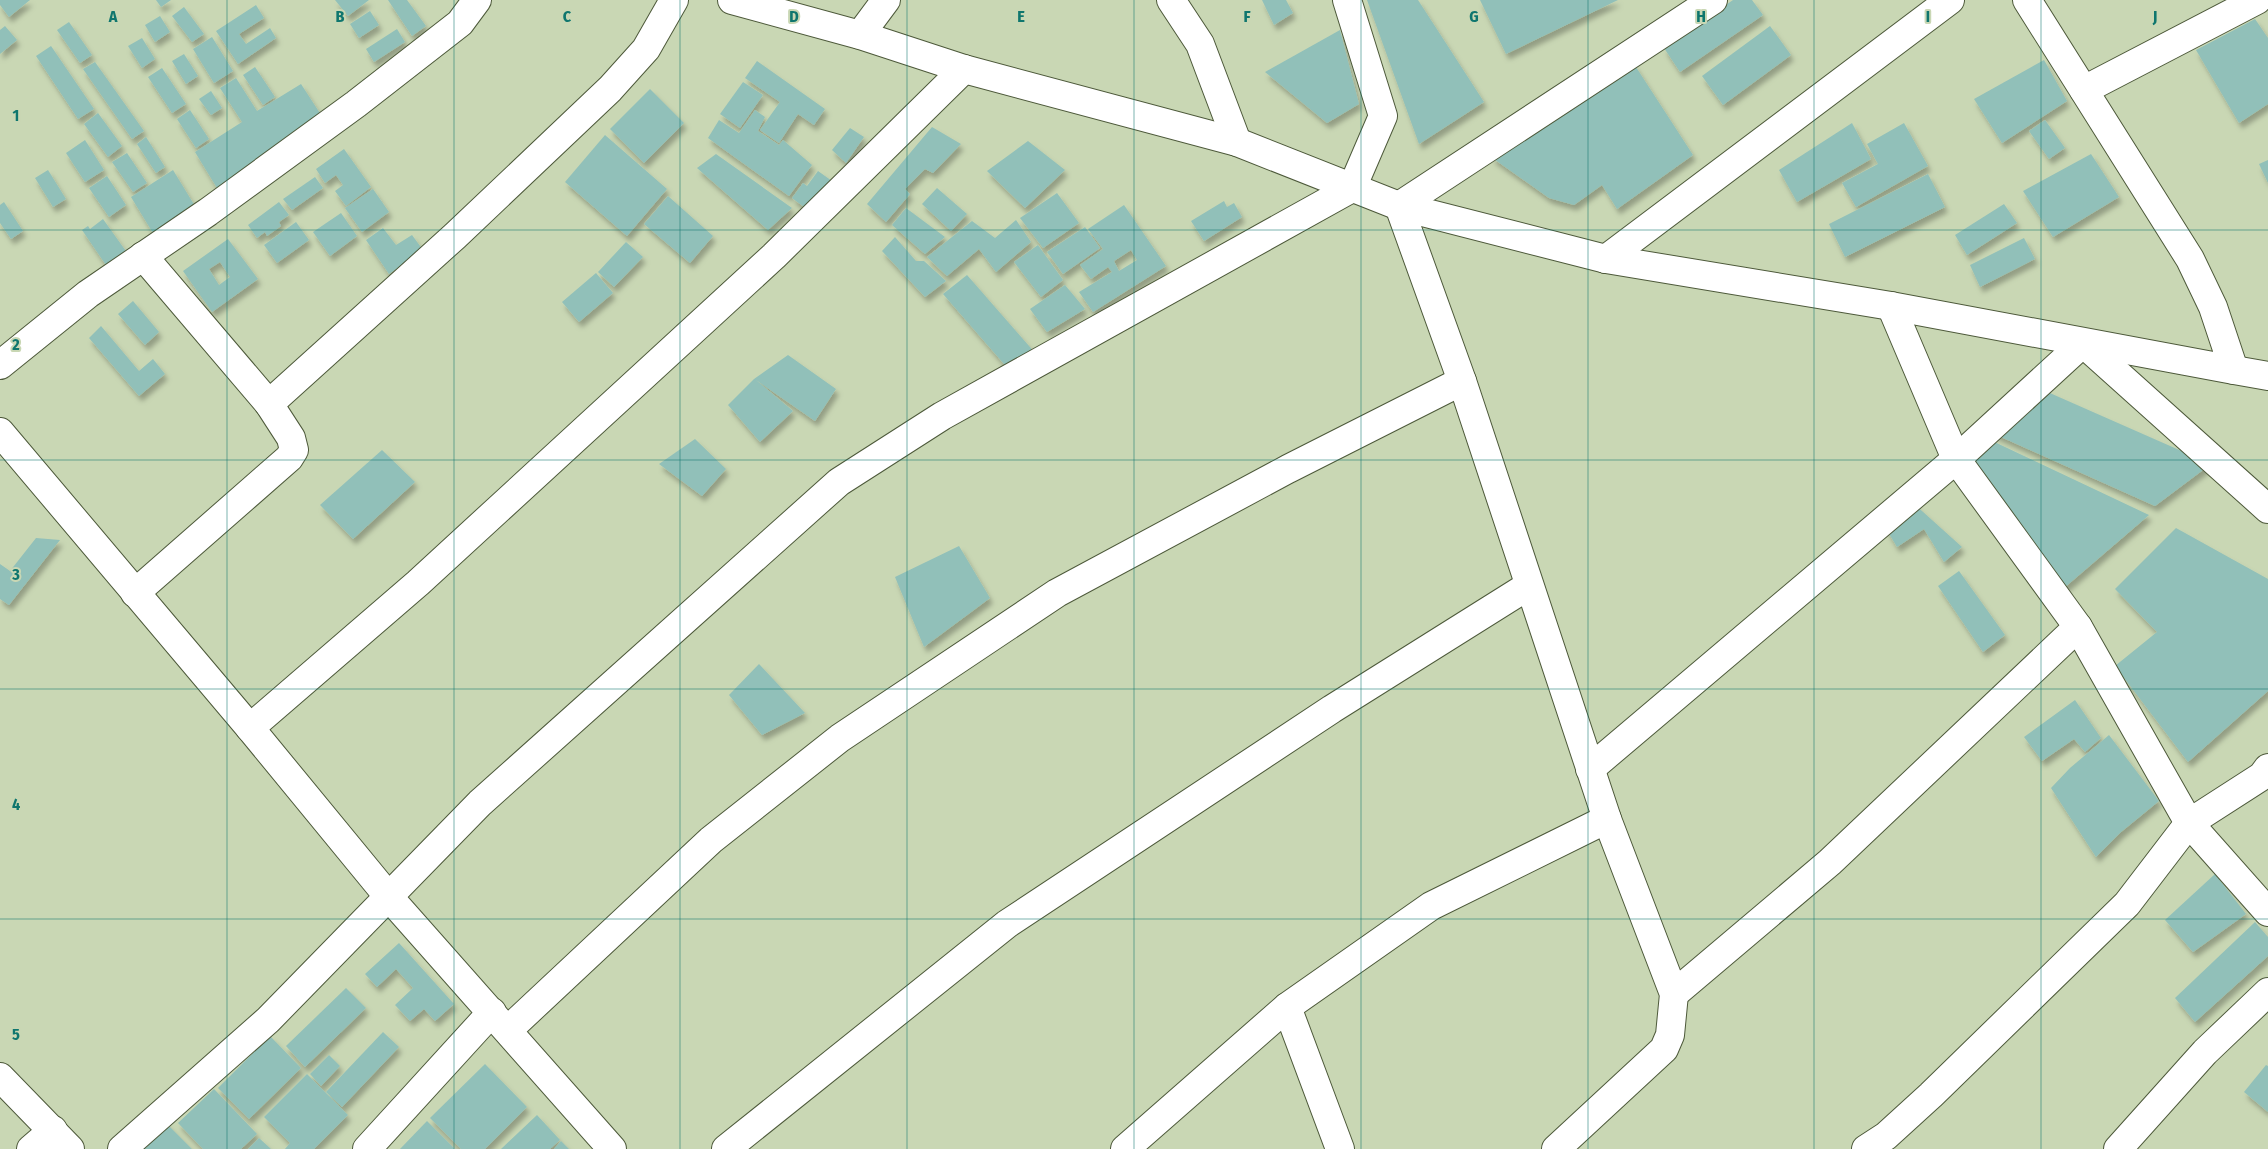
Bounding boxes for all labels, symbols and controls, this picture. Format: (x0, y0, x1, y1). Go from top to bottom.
text: A (108, 7, 118, 26)
text: B (336, 7, 345, 26)
text: C (563, 7, 572, 26)
text: D (789, 7, 799, 26)
text: E (1017, 7, 1025, 26)
text: F (1243, 7, 1251, 26)
text: G (1469, 7, 1479, 26)
text: H (1696, 7, 1706, 26)
text: I (1926, 7, 1930, 26)
text: J (2152, 7, 2157, 26)
text: 1 (13, 106, 19, 125)
text: 2 (11, 335, 20, 354)
text: 3 (11, 565, 20, 584)
text: 4 (12, 795, 20, 814)
text: 5 (12, 1025, 20, 1044)

